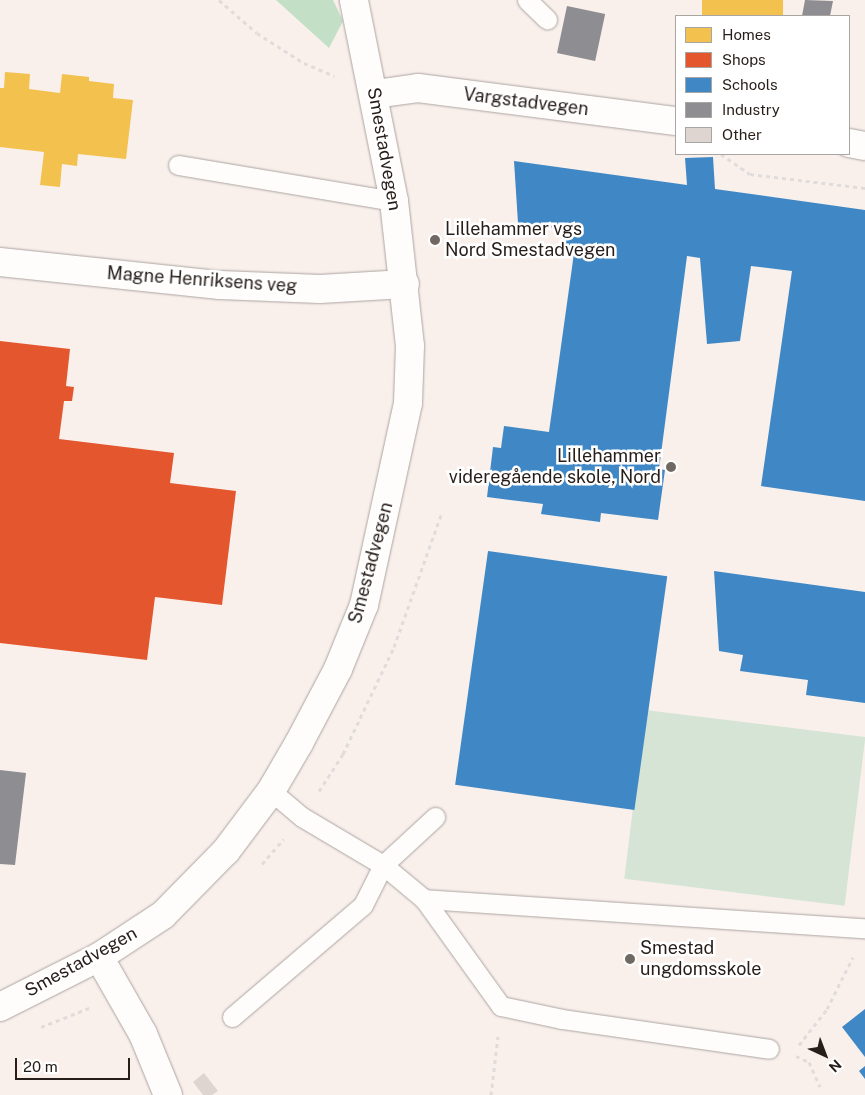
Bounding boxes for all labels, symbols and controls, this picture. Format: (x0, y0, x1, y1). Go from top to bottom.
legend (675, 15, 850, 155)
text: Homes (722, 26, 771, 43)
text: Shops (722, 51, 766, 68)
text: Schools (722, 76, 778, 93)
street label: Vargstadvegen (462, 84, 590, 120)
street label: Smestadvegen (363, 86, 405, 212)
text: Industry (722, 101, 780, 118)
text: Other (722, 126, 762, 143)
place label: Lillehammer vgs Nord Smestadvegen (445, 219, 615, 262)
marker: Lillehammer vgs Nord Smestadvegen (429, 234, 441, 246)
street label: Magne Henriksens veg (106, 263, 298, 297)
place label: Lillehammer videregående skole, Nord (449, 446, 661, 488)
marker: Lillehammer videregående skole, Nord (665, 461, 677, 473)
street label: Smestadvegen (344, 500, 398, 626)
street label: Smestadvegen (21, 922, 141, 1002)
place label: Smestad ungdomsskole (640, 938, 762, 981)
marker: Smestad ungdomsskole (624, 953, 636, 965)
north arrow (800, 1030, 850, 1080)
scale bar (18, 1048, 132, 1080)
text: N (826, 1056, 845, 1076)
text: 20 m (23, 1058, 58, 1075)

